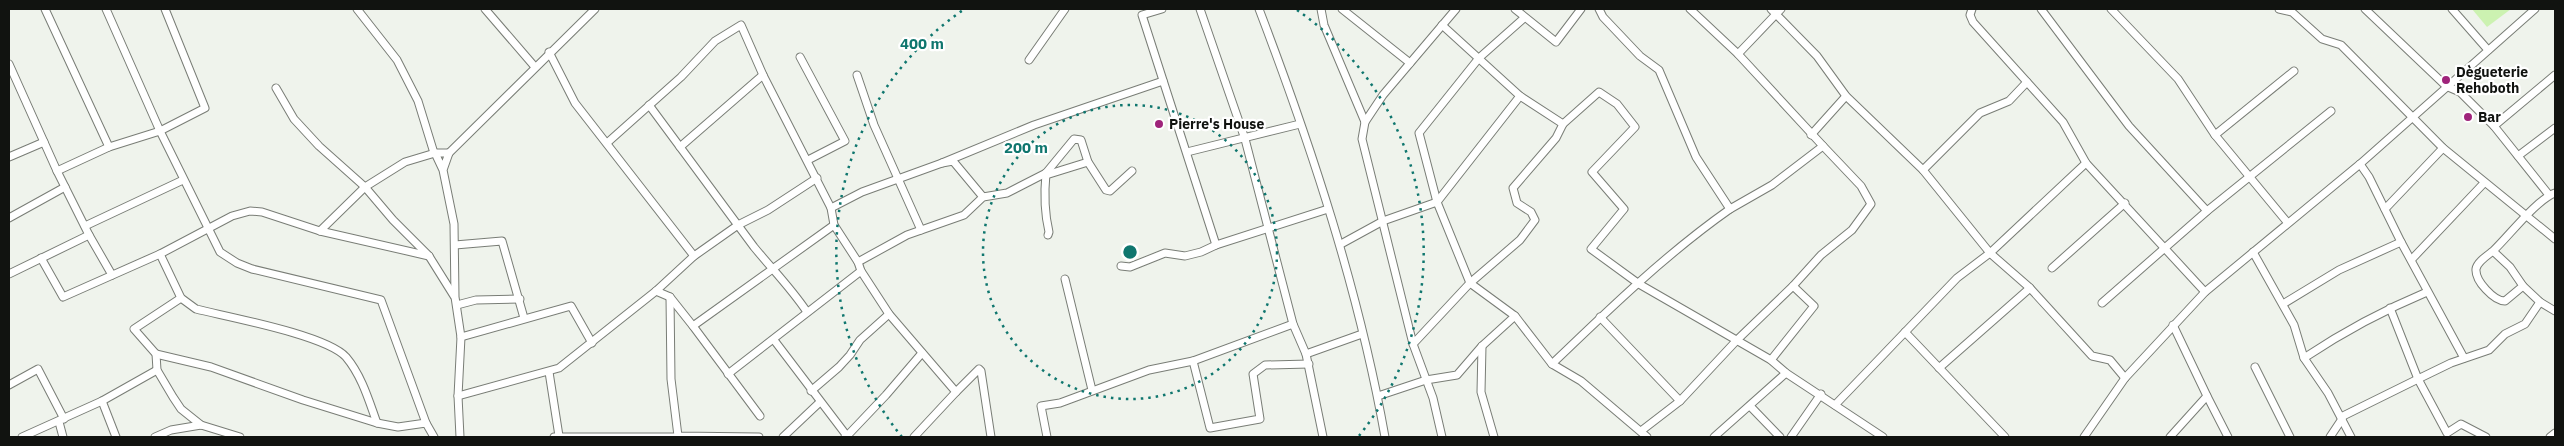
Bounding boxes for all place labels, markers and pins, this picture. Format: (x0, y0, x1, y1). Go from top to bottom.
place label: Dègueterie Rehoboth (2456, 63, 2528, 97)
marker: Dègueterie Rehoboth (2440, 74, 2452, 86)
place label: Bar (2478, 108, 2501, 126)
marker: Bar (2462, 111, 2474, 123)
place label: Pierre's House (1169, 115, 1264, 133)
marker: Pierre's House (1153, 118, 1165, 130)
centre of rings (1121, 243, 1139, 261)

